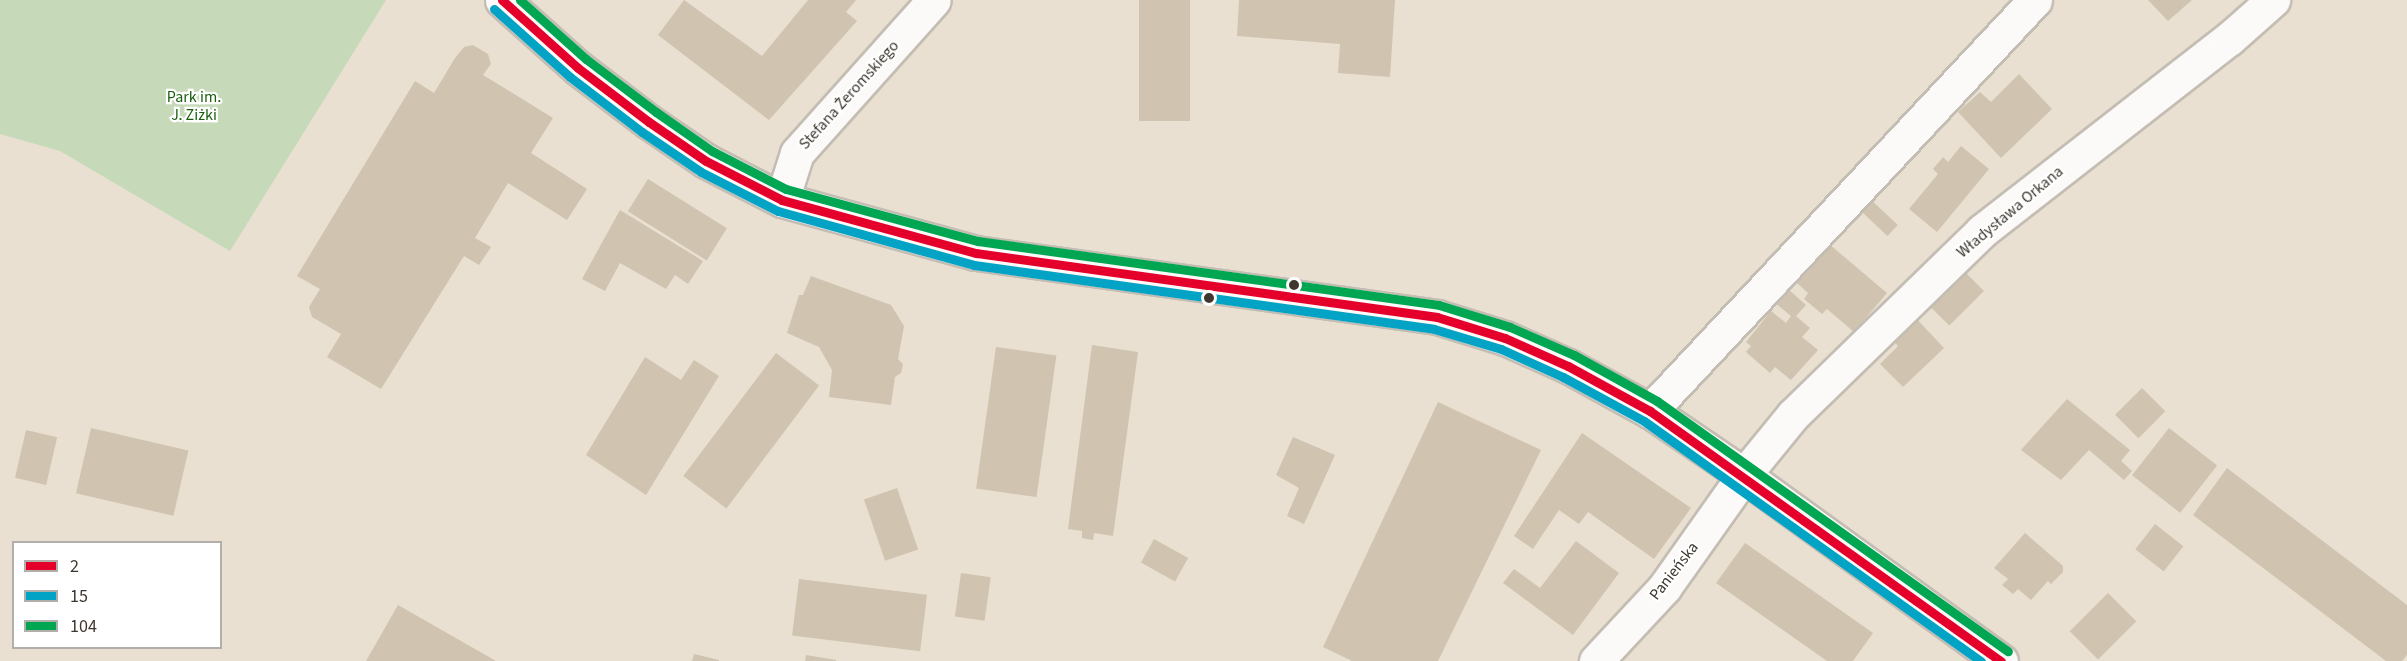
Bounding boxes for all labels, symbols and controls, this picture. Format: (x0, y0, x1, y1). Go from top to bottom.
street label: Stefana Żeromskiego (795, 37, 903, 153)
park label: Park im. J. Ziżki (167, 87, 221, 125)
street label: Władysława Orkana (1953, 162, 2067, 262)
unlabelled marker (1288, 279, 1300, 291)
unlabelled marker (1203, 292, 1215, 304)
street label: Panieńska (1645, 538, 1703, 604)
legend (12, 541, 222, 649)
text: 2 (70, 554, 79, 579)
text: 15 (70, 584, 88, 609)
text: 104 (70, 614, 97, 639)

